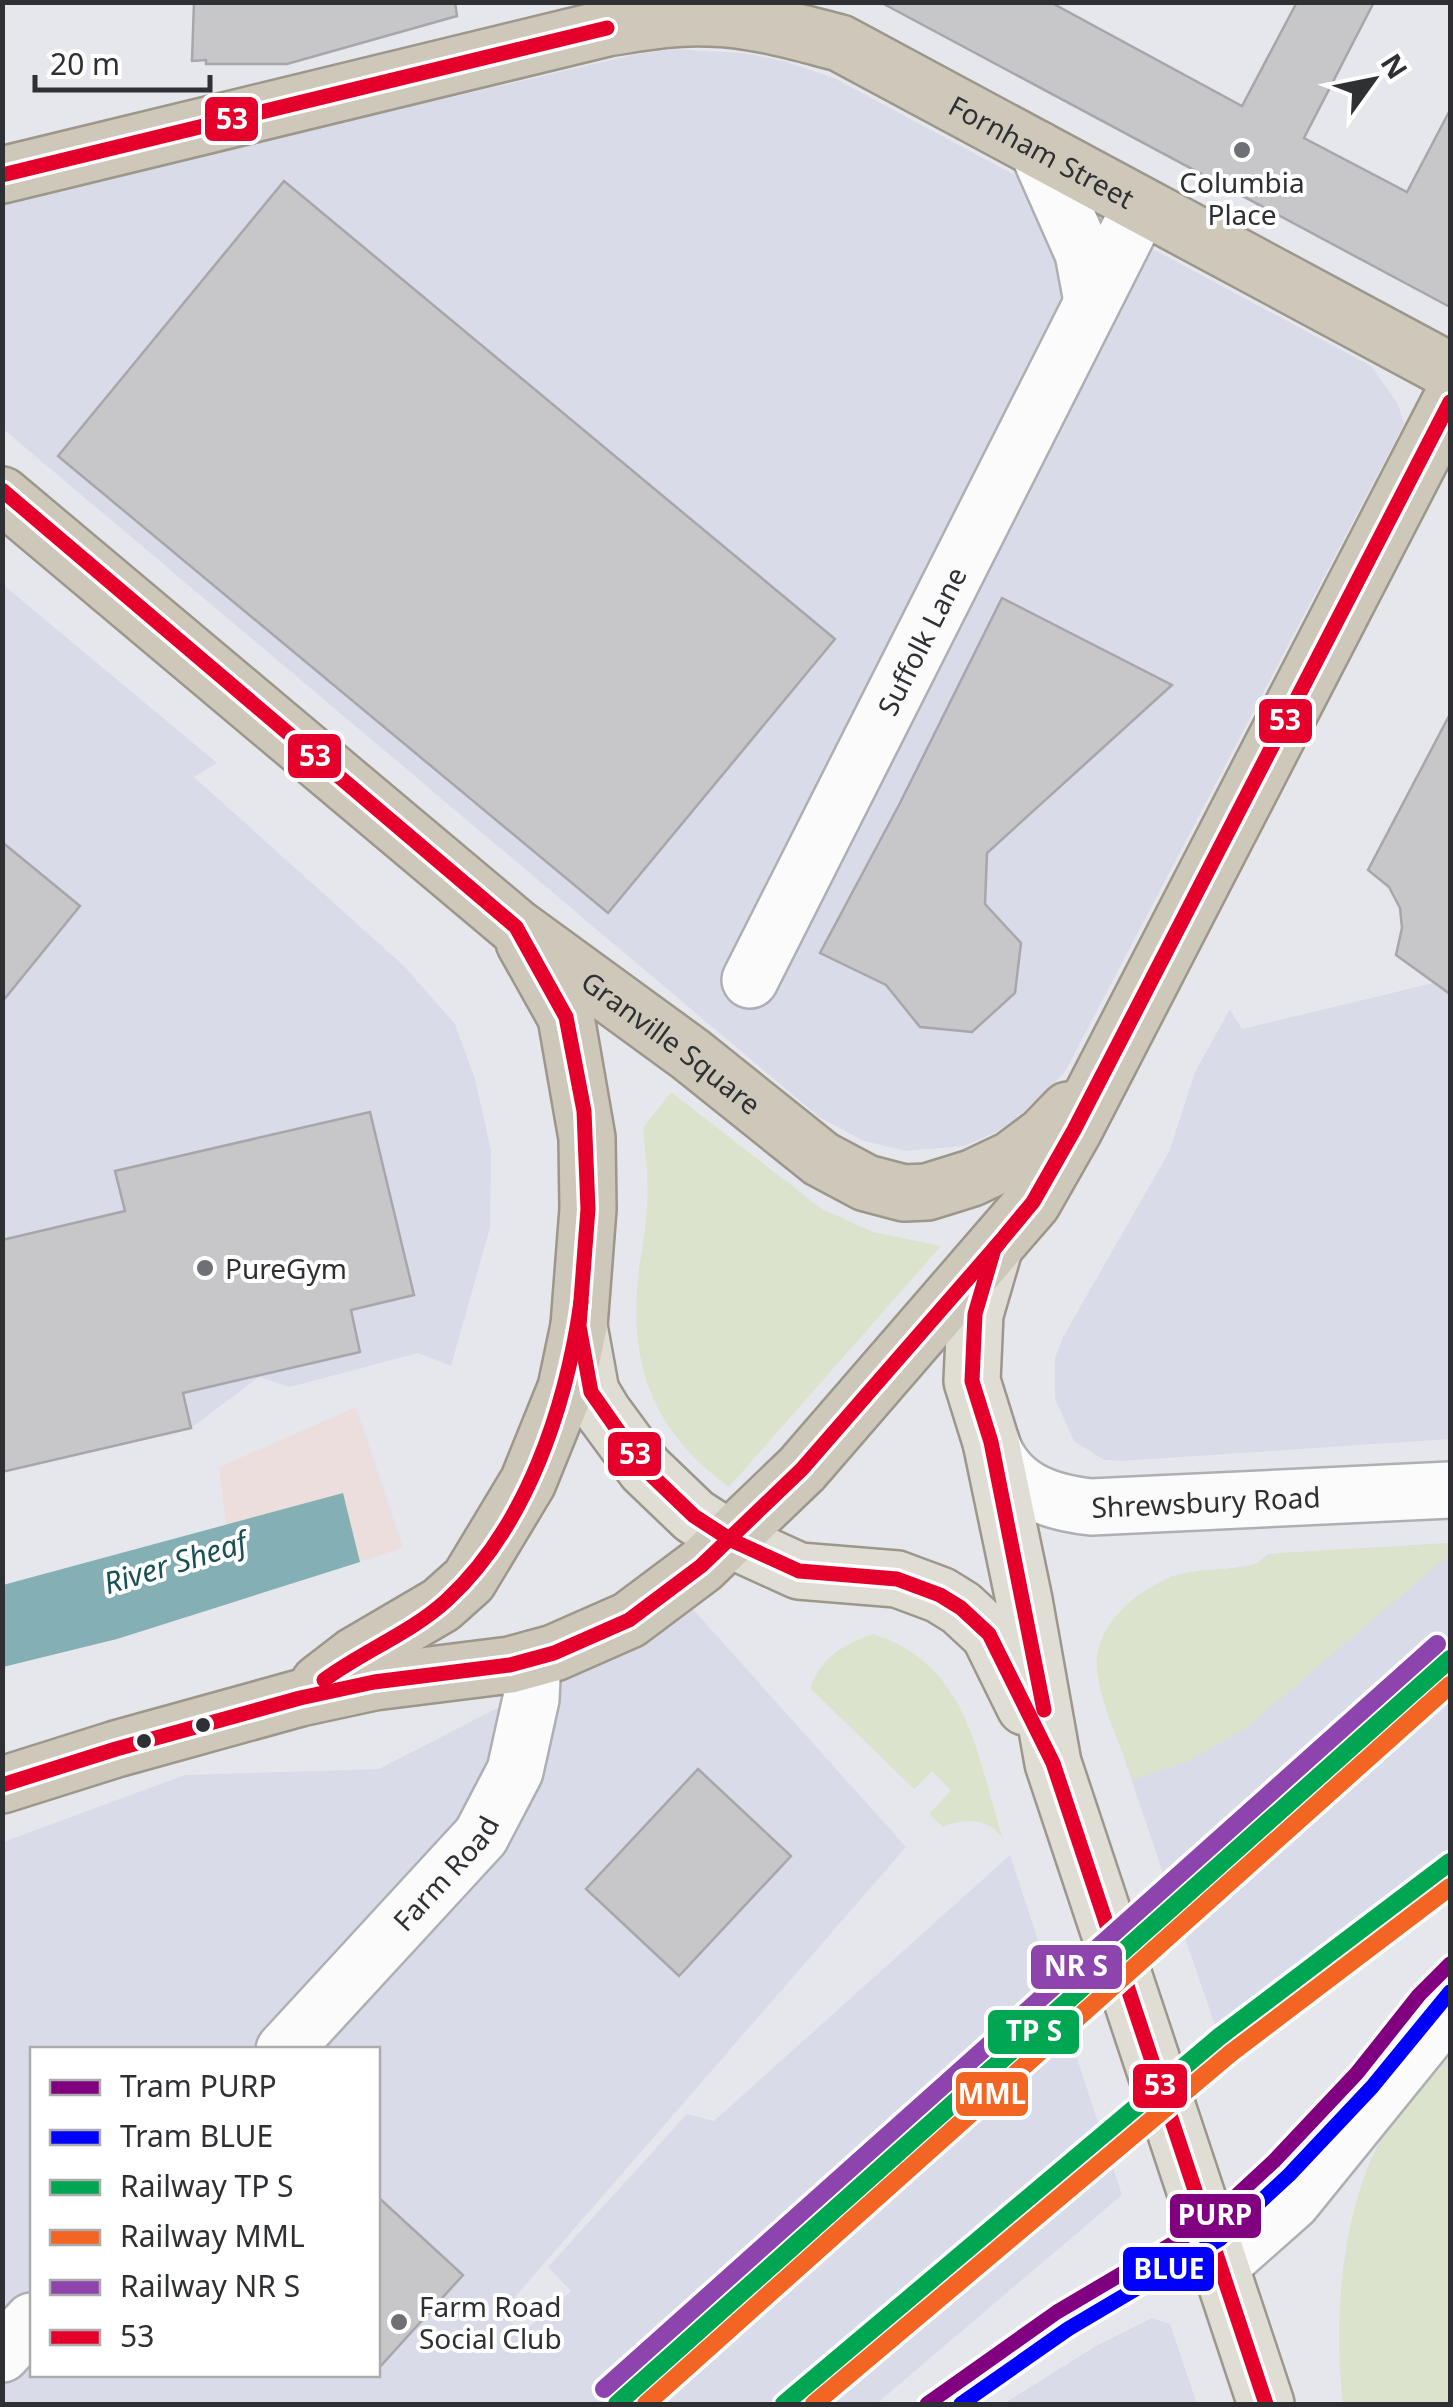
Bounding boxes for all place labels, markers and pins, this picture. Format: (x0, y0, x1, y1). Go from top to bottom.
marker: Columbia Place (1231, 139, 1253, 161)
place label: Columbia Place (1179, 163, 1305, 233)
place label: PureGym (225, 1249, 347, 1287)
marker: PureGym (194, 1257, 216, 1279)
unlabelled marker (193, 1715, 213, 1735)
unlabelled marker (134, 1731, 154, 1751)
place label: Farm Road Social Club (419, 2287, 562, 2357)
marker: Farm Road Social Club (388, 2311, 410, 2333)

